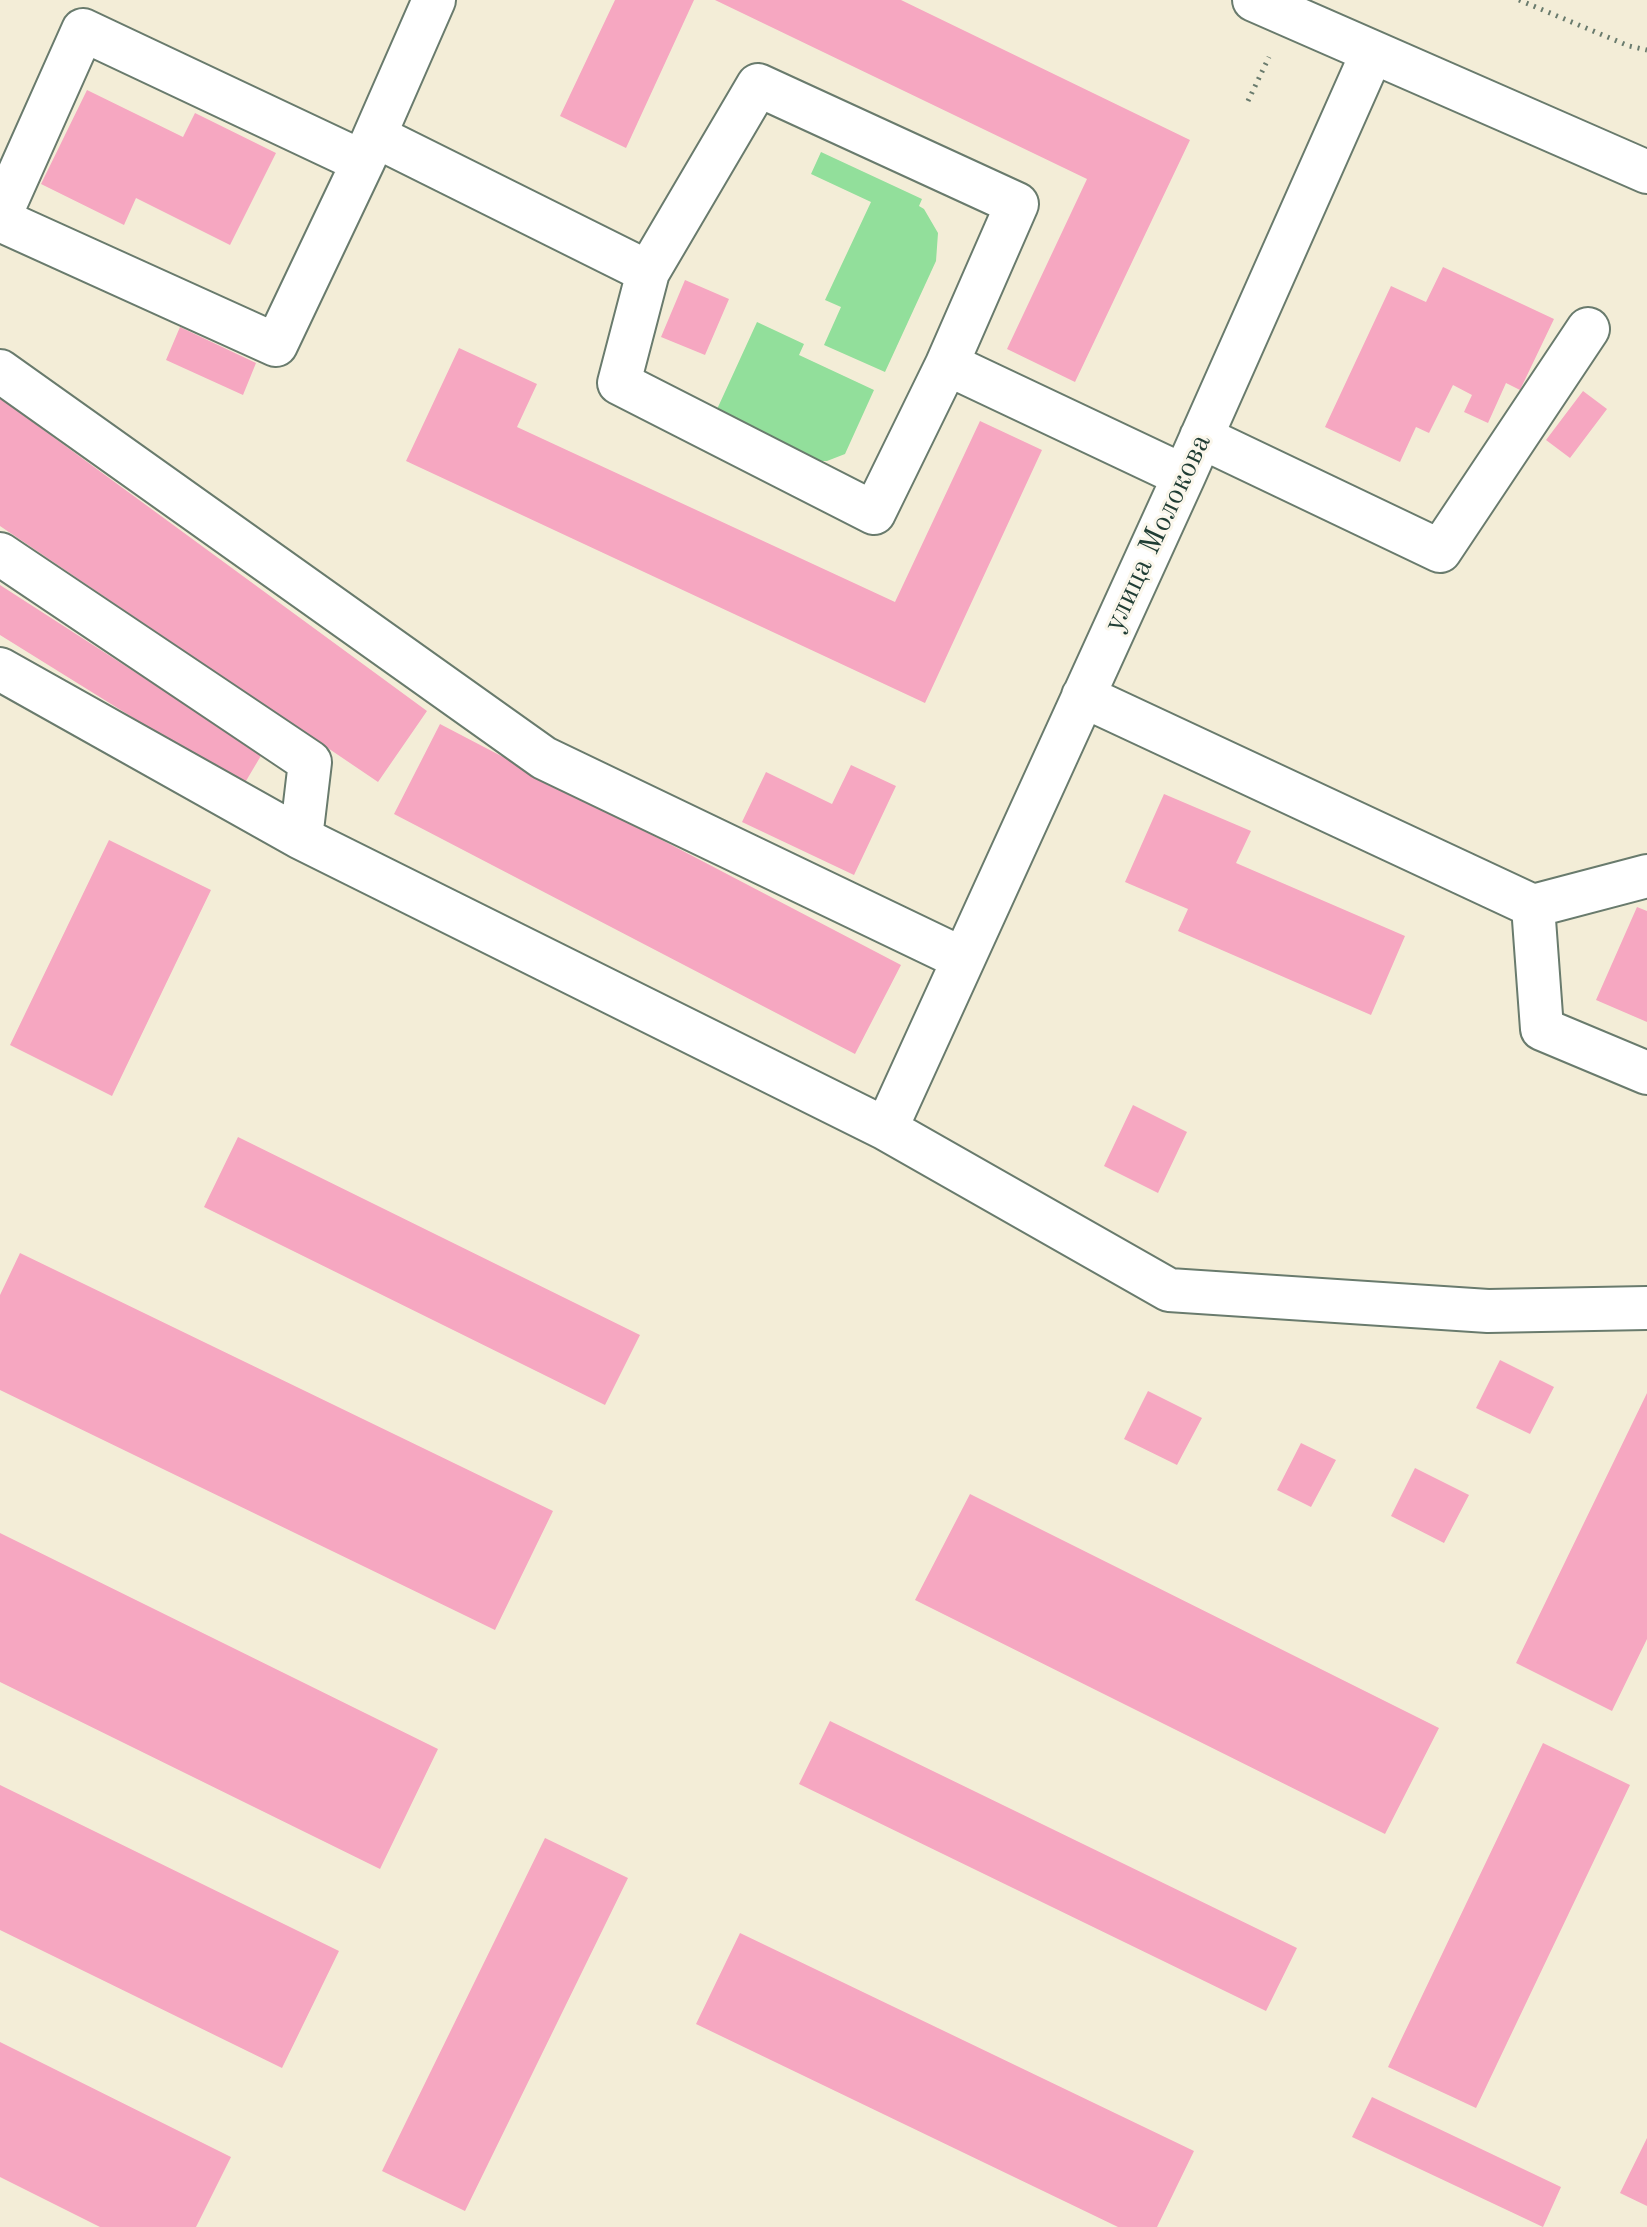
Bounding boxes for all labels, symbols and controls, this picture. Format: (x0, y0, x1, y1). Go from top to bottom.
street label: улица Молокова (1096, 428, 1220, 638)

